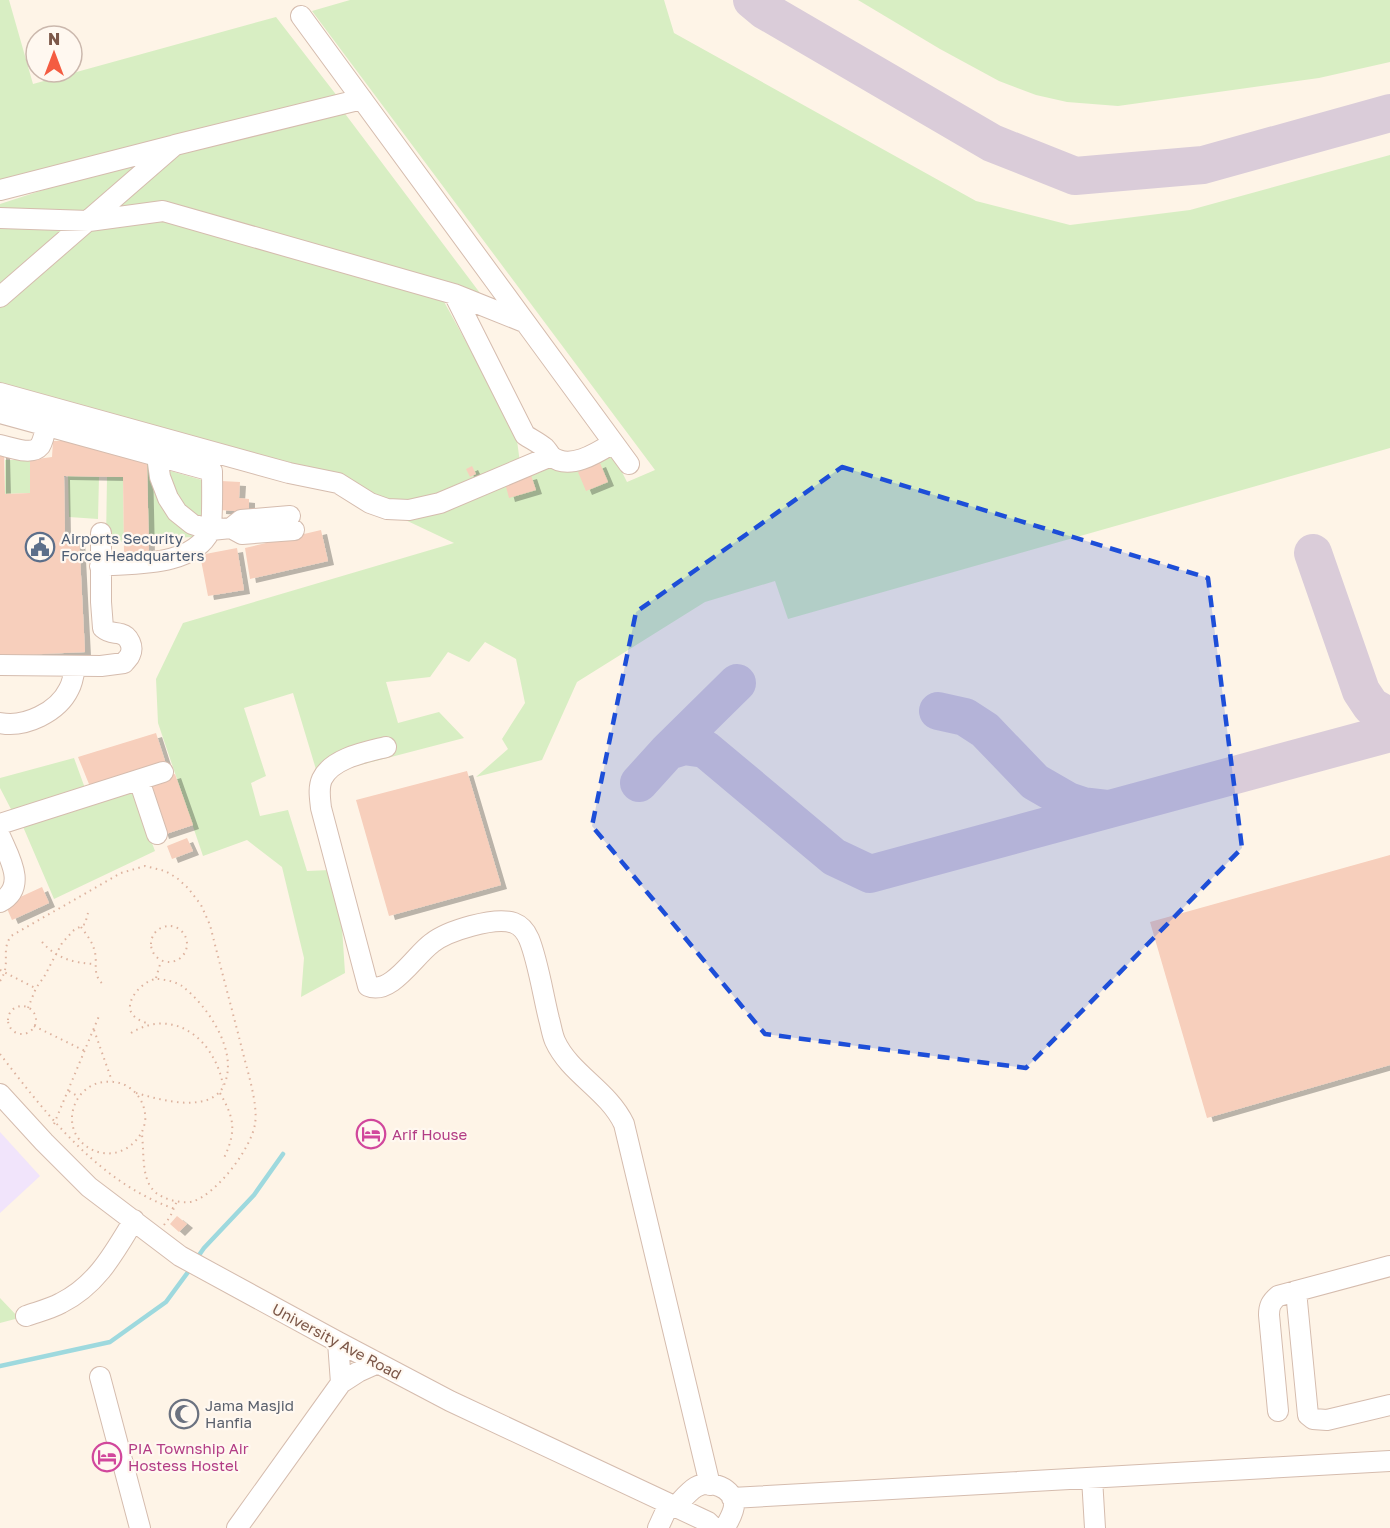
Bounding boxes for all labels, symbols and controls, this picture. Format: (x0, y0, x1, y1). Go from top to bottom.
north arrow (24, 24, 84, 84)
text: N (48, 29, 60, 49)
place label: Airports Security Force Headquarters (61, 529, 204, 564)
public building icon: Airports Security Force Headquarters (24, 531, 56, 563)
hotel icon: Arif House (355, 1118, 387, 1150)
place label: Arif House (392, 1125, 468, 1143)
street label: University Ave Road (269, 1299, 405, 1383)
place label: Jama Masjid Hanfia (205, 1396, 294, 1431)
mosque icon: Jama Masjid Hanfia (168, 1398, 200, 1430)
place label: PIA Township Air Hostess Hostel (128, 1439, 249, 1474)
hotel icon: PIA Township Air Hostess Hostel (91, 1441, 123, 1473)

